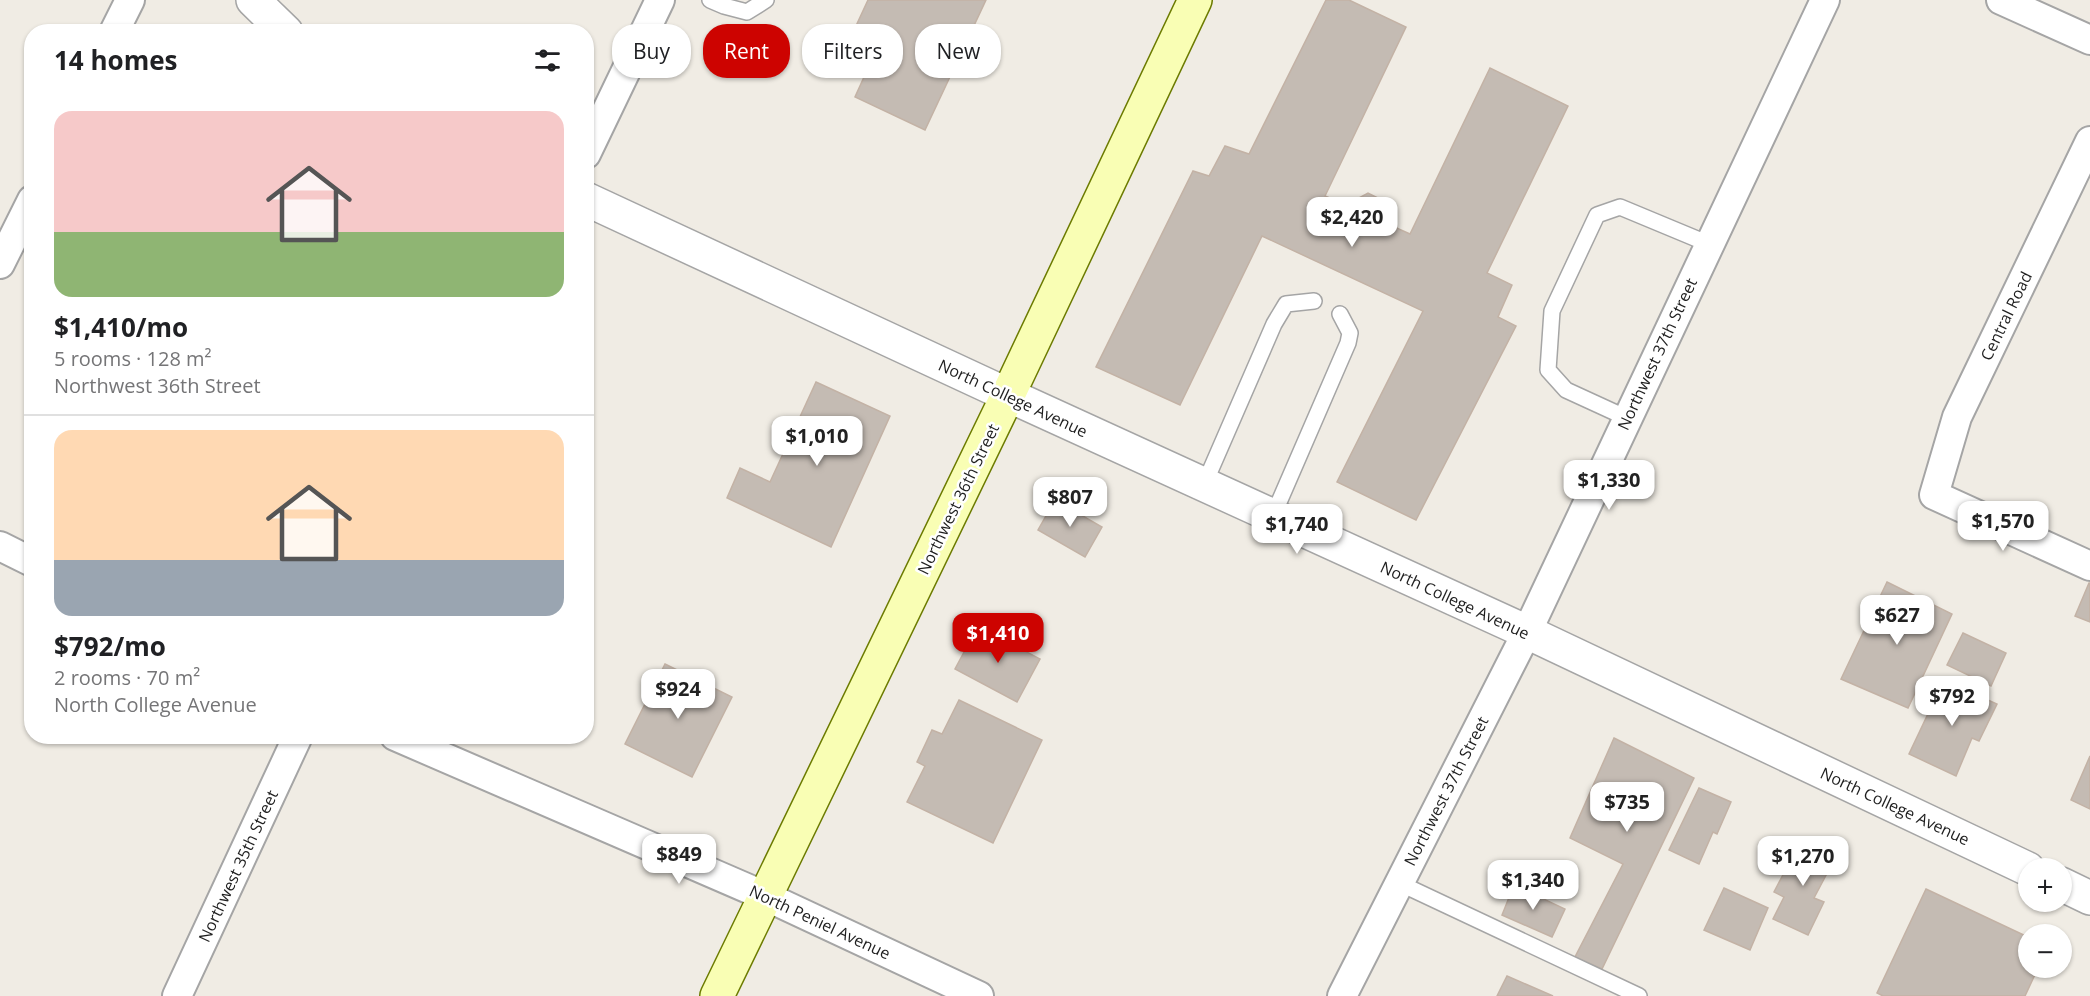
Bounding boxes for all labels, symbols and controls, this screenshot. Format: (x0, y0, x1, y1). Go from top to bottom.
chip: Buy (612, 24, 691, 78)
chip: Rent (703, 24, 790, 78)
chip: Filters (802, 24, 903, 78)
chip: New (915, 24, 1001, 78)
text: 14 homes (54, 42, 178, 78)
icon: filters (531, 44, 564, 77)
icon: home (255, 150, 363, 258)
pin: $2,420 (1303, 197, 1401, 248)
text: $2,420 (1321, 203, 1383, 230)
street label: Central Road (1975, 268, 2037, 364)
street label: Northwest 37th Street (1612, 274, 1702, 434)
text: $1,410/mo (54, 309, 188, 345)
text: 5 rooms · 128 m² (54, 345, 212, 372)
street label: North College Avenue (935, 354, 1091, 442)
text: Northwest 36th Street (54, 372, 261, 399)
pin: $1,010 (768, 416, 866, 467)
street label: Northwest 36th Street (912, 420, 1004, 578)
text: $1,010 (786, 422, 848, 449)
pin: $1,330 (1560, 460, 1658, 511)
text: $1,330 (1578, 466, 1640, 493)
icon: home (255, 469, 363, 577)
pin: $807 (1034, 477, 1106, 528)
text: $807 (1047, 483, 1093, 510)
pin: $1,570 (1954, 501, 2052, 552)
pin: $1,740 (1248, 504, 1346, 555)
text: $1,570 (1972, 507, 2034, 534)
text: $1,740 (1266, 510, 1328, 537)
street label: North College Avenue (1377, 556, 1533, 644)
pin: $627 (1861, 595, 1933, 646)
text: $627 (1874, 601, 1920, 628)
pin: $1,410 (949, 613, 1047, 664)
text: $1,410 (967, 619, 1029, 646)
text: $792/mo (54, 628, 166, 664)
text: 2 rooms · 70 m² (54, 664, 200, 691)
pin: $924 (642, 669, 714, 720)
text: $924 (655, 675, 701, 702)
pin: $792 (1916, 676, 1988, 727)
text: $792 (1929, 682, 1975, 709)
text: North College Avenue (54, 691, 257, 718)
street label: Northwest 37th Street (1399, 712, 1493, 870)
street label: North College Avenue (1817, 762, 1973, 850)
pin: $735 (1591, 782, 1663, 833)
street label: Northwest 35th Street (193, 786, 283, 946)
text: $735 (1604, 788, 1650, 815)
pin: $849 (643, 834, 715, 885)
pin: $1,270 (1754, 836, 1852, 887)
text: $849 (656, 840, 702, 867)
text: $1,270 (1772, 842, 1834, 869)
map controls (2018, 858, 2072, 978)
button: + (2018, 858, 2072, 912)
pin: $1,340 (1484, 860, 1582, 911)
text: $1,340 (1502, 866, 1564, 893)
street label: North Peniel Avenue (746, 880, 894, 964)
button: − (2018, 924, 2072, 978)

